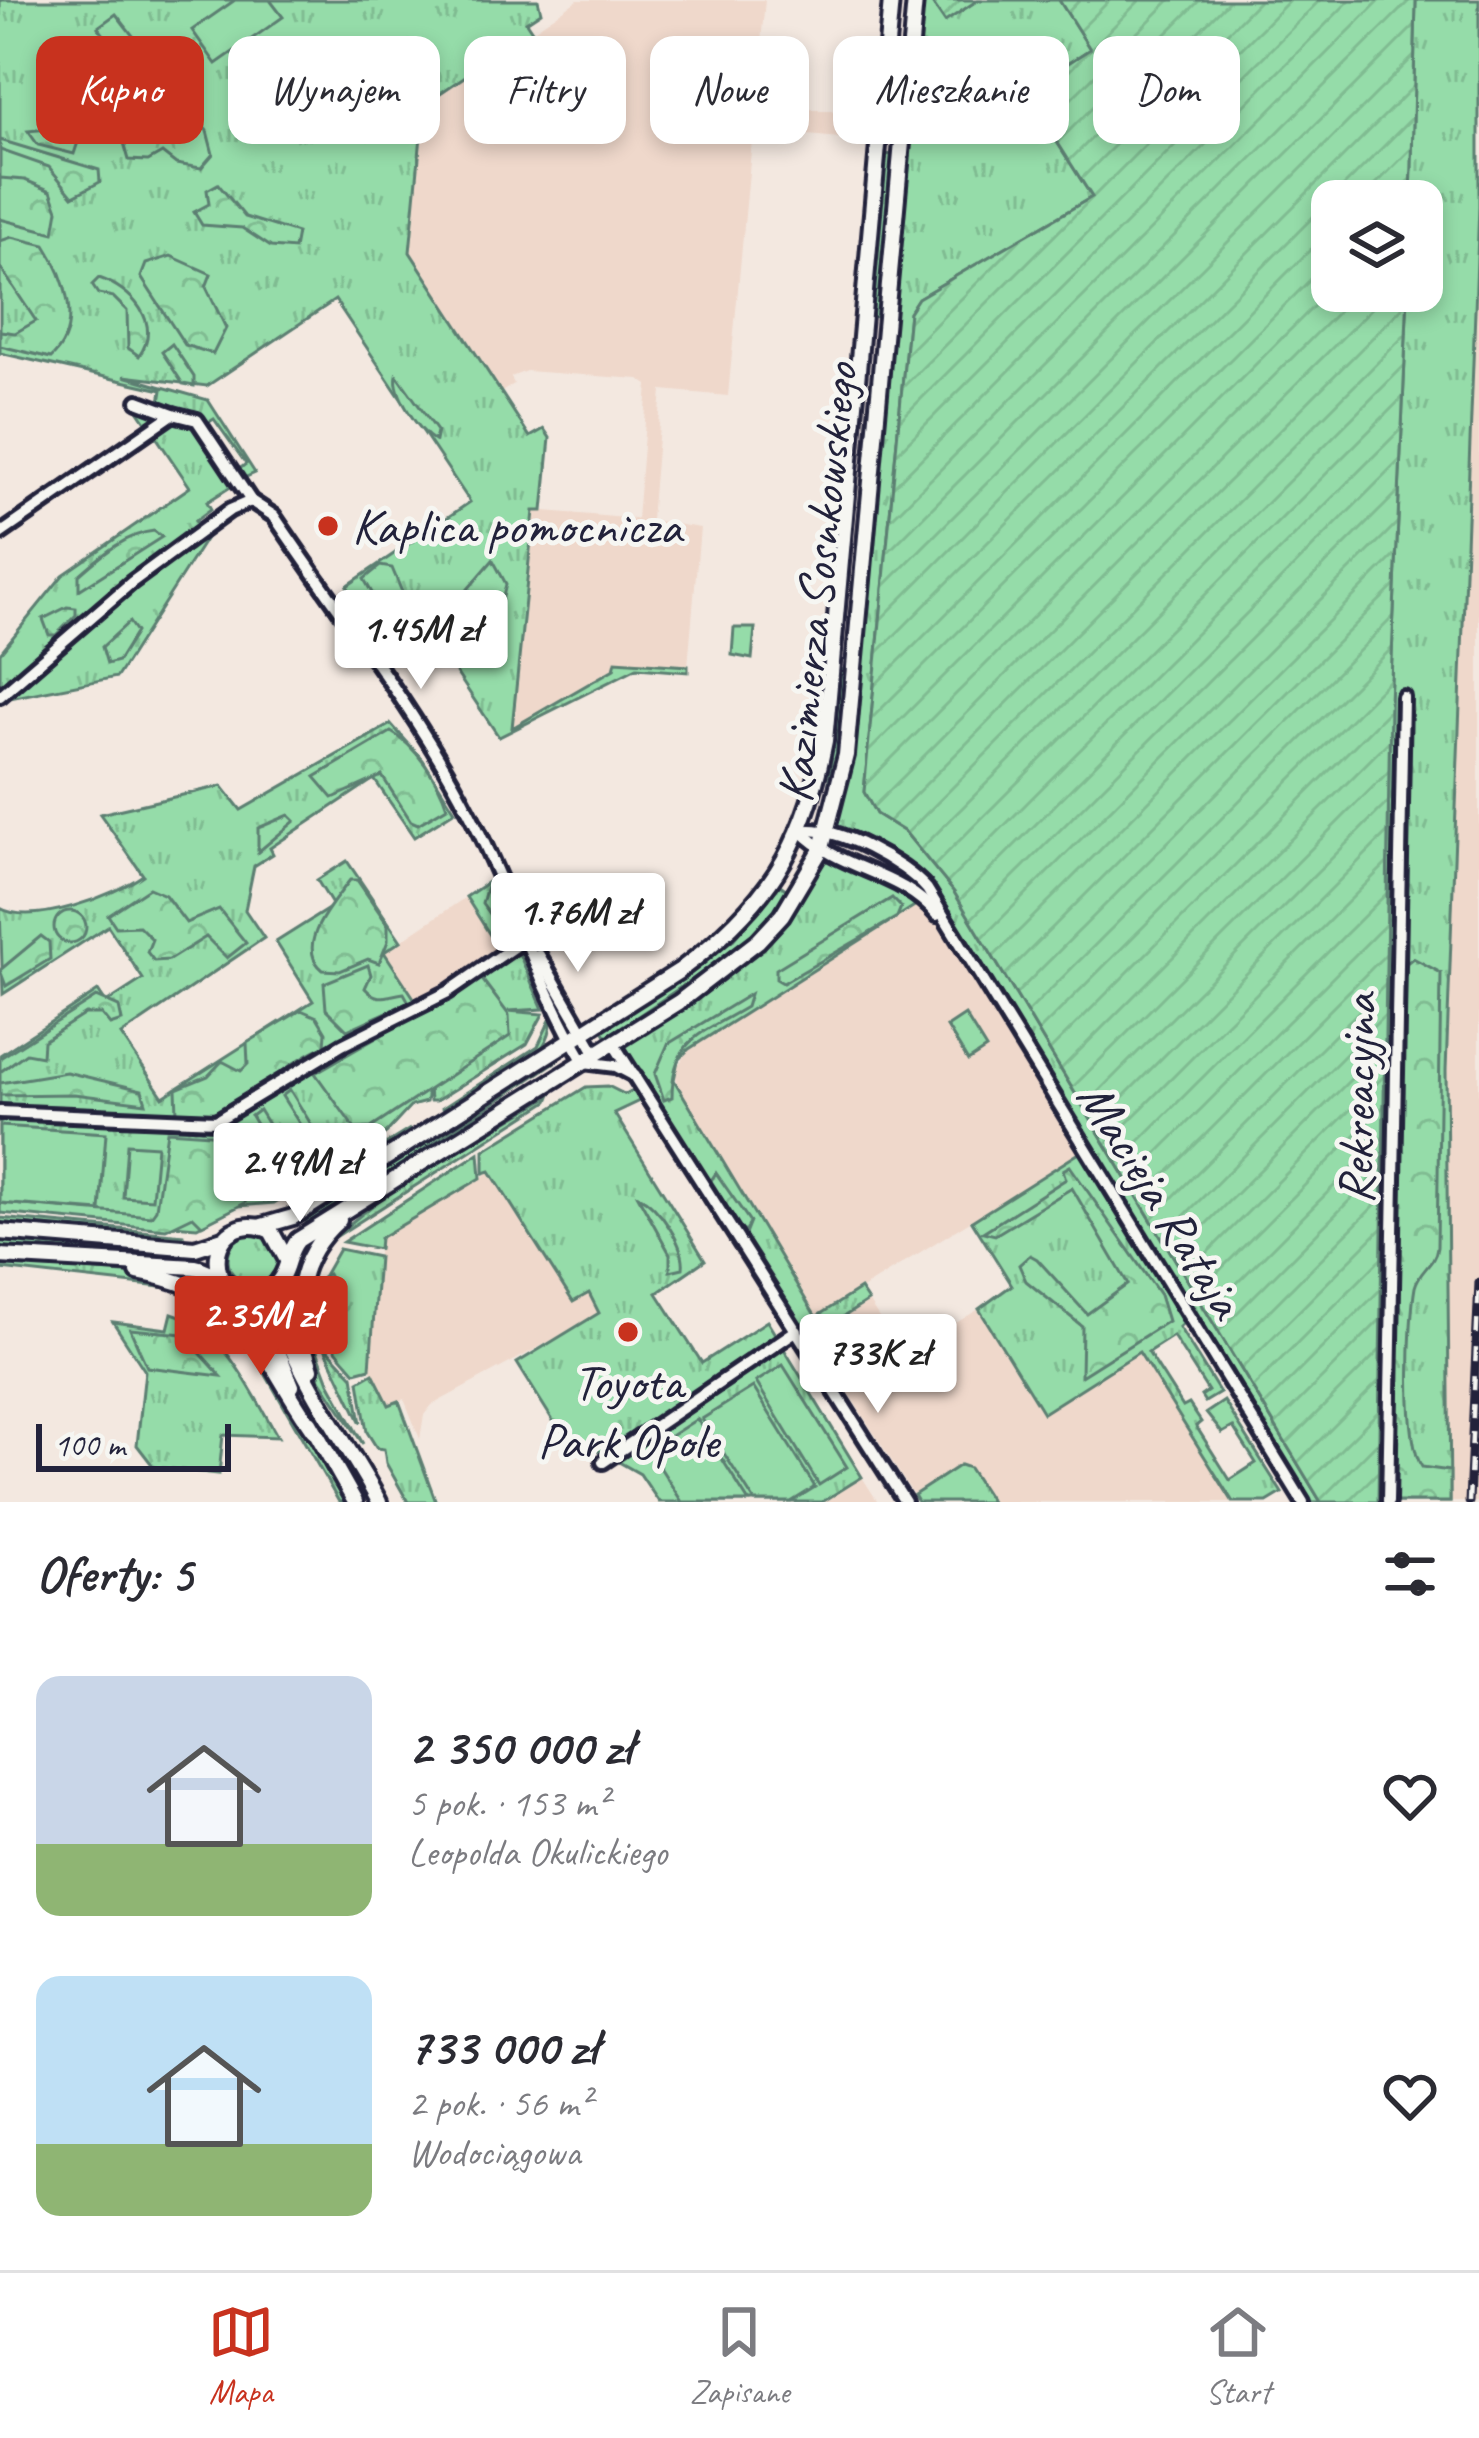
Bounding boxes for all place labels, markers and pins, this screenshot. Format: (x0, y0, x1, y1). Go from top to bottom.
place label: Kaplica pomocnicza (352, 494, 685, 558)
marker: Kaplica pomocnicza (315, 513, 341, 539)
pin: 1.45M zł (297, 590, 545, 692)
pin: 1.76M zł (454, 873, 702, 975)
pin: 2.49M zł (176, 1123, 424, 1225)
pin: 2.35M zł (137, 1276, 385, 1378)
pin: 733K zł (767, 1314, 989, 1416)
marker: Toyota Park Opole (615, 1319, 641, 1345)
place label: Toyota Park Opole (538, 1350, 722, 1473)

